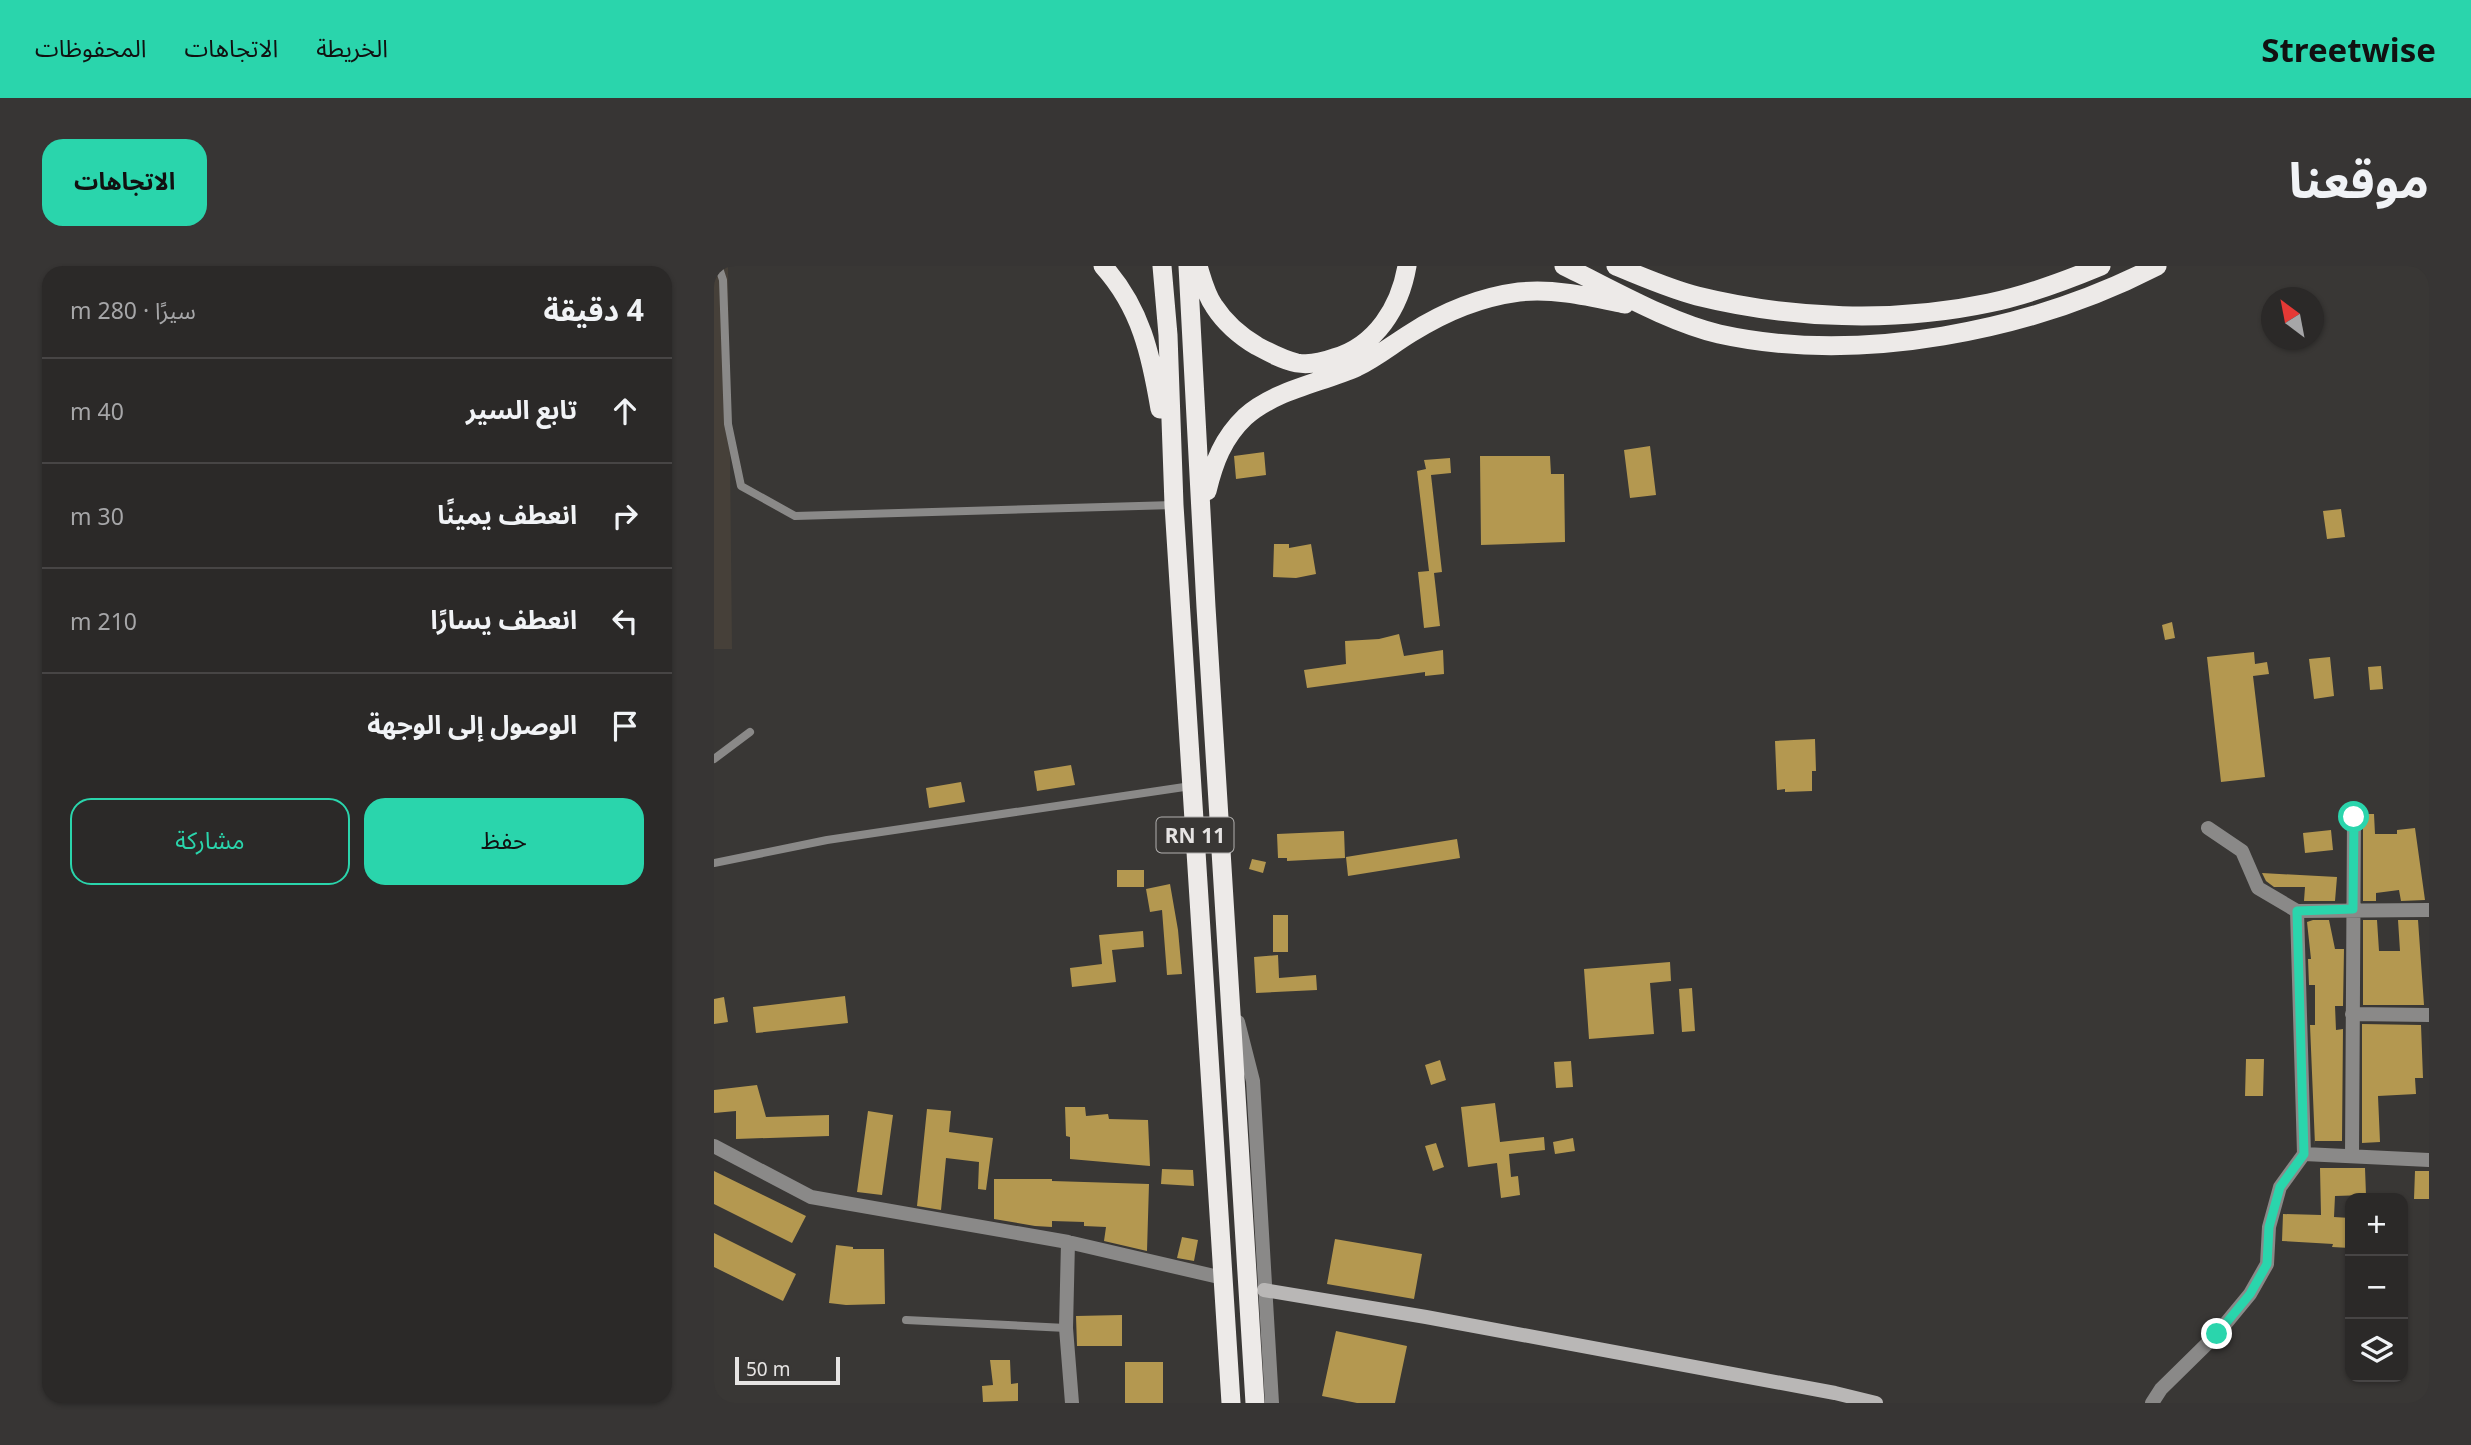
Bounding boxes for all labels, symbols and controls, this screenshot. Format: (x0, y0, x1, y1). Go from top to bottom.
text: Streetwise (2261, 27, 2436, 72)
text: المحفوظات (35, 31, 146, 64)
text: الاتجاهات (184, 31, 278, 64)
text: الخريطة (316, 31, 388, 64)
button: الاتجاهات (42, 139, 207, 226)
text: موقعنا (2289, 146, 2429, 212)
north arrow (2261, 287, 2324, 350)
text: 4 دقيقة (544, 289, 644, 330)
text: سيرًا · 280 m (70, 294, 196, 326)
text: تابع السير (466, 391, 577, 427)
icon: ahead (606, 392, 644, 430)
text: 40 m (70, 395, 124, 427)
text: انعطف يمينًا (437, 496, 577, 532)
icon: right (606, 497, 644, 535)
text: 30 m (70, 500, 124, 532)
text: انعطف يسارًا (431, 601, 577, 637)
icon: left (606, 602, 644, 640)
text: 210 m (70, 605, 137, 637)
text: الوصول إلى الوجهة (367, 706, 577, 742)
icon: arrive (606, 707, 644, 745)
button: مشاركة (70, 798, 350, 885)
button: حفظ (364, 798, 644, 885)
route start (2338, 801, 2369, 832)
road number: RN 11 (1156, 818, 1234, 852)
map controls (2345, 1193, 2408, 1382)
button: + (2345, 1193, 2408, 1256)
button: − (2345, 1256, 2408, 1319)
route end (2201, 1318, 2232, 1349)
button: layers (2345, 1319, 2408, 1382)
scale bar (735, 1354, 840, 1386)
text: 50 m (746, 1356, 790, 1382)

